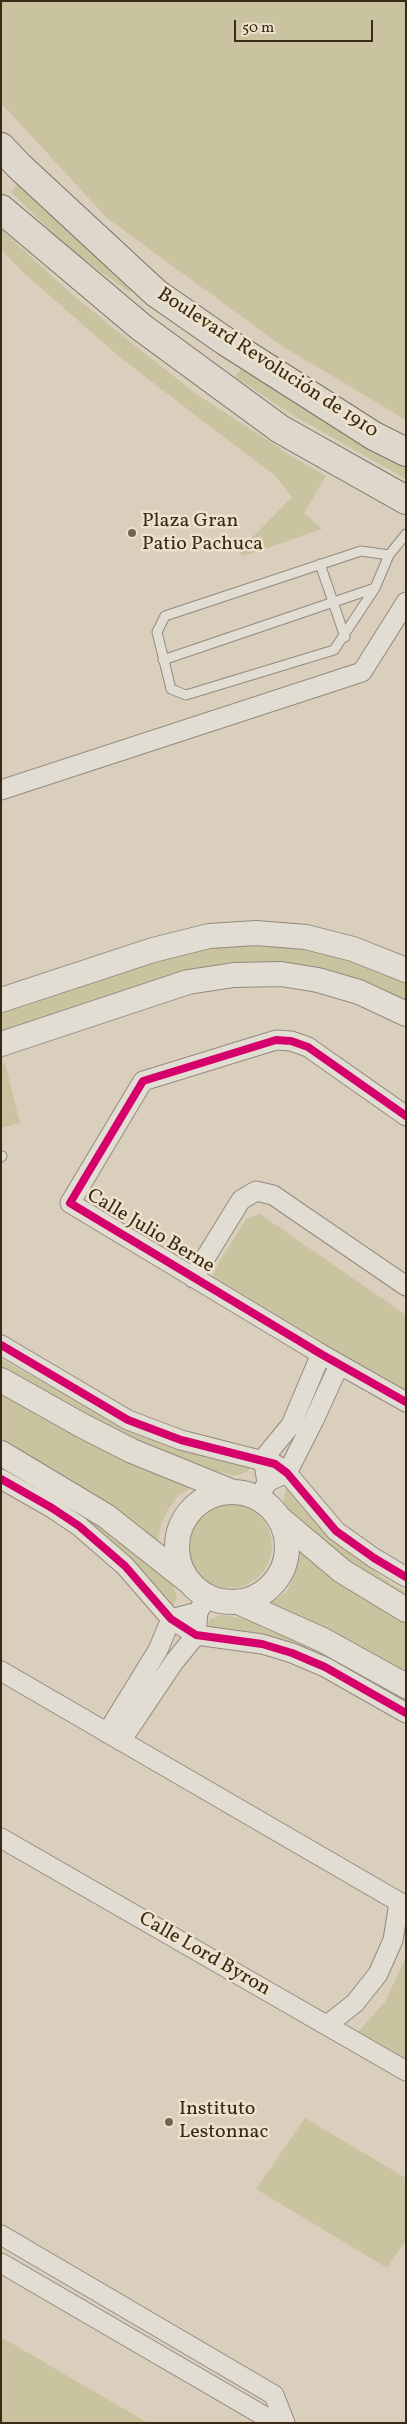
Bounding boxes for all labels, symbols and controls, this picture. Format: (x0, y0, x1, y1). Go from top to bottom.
scale bar (237, 10, 376, 42)
text: 50 m (242, 18, 274, 39)
street label: Boulevard Revolución de 1910 (152, 283, 382, 445)
place label: Plaza Gran Patio Pachuca (142, 510, 263, 557)
marker: Plaza Gran Patio Pachuca (126, 527, 138, 539)
street label: Calle Julio Berne (82, 1184, 218, 1280)
street label: Calle Lord Byron (134, 1908, 274, 2002)
place label: Instituto Lestonnac (179, 2098, 268, 2145)
marker: Instituto Lestonnac (163, 2116, 175, 2128)

